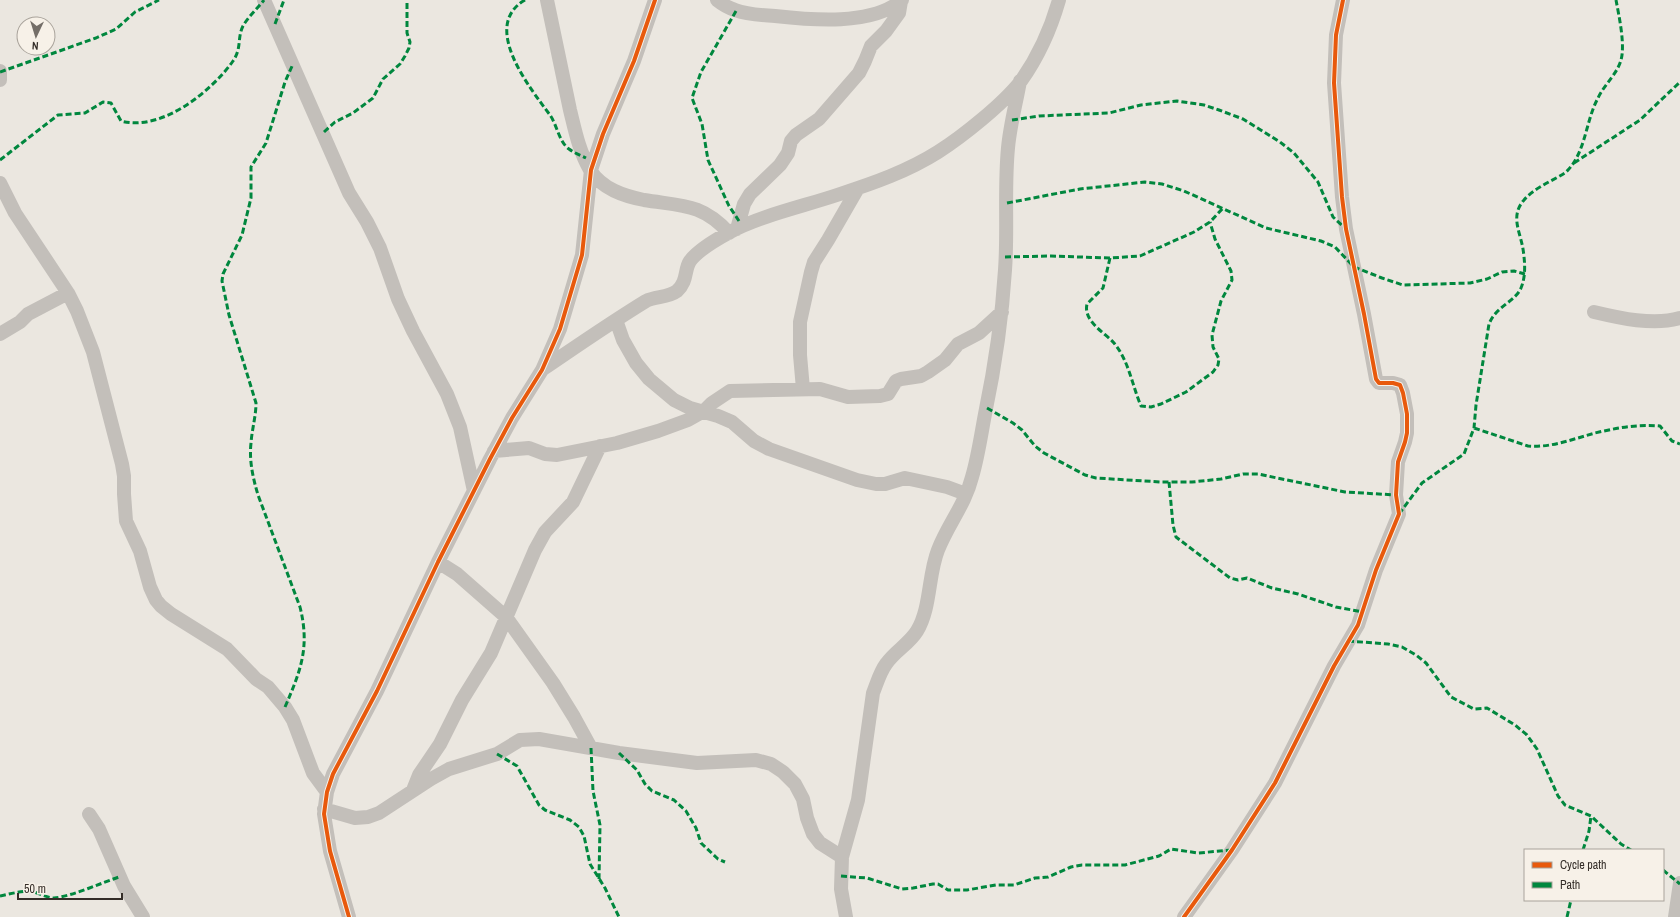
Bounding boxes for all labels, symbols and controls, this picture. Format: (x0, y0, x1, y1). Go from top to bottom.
north arrow (16, 16, 56, 56)
text: N (32, 39, 39, 53)
legend (1524, 849, 1664, 901)
text: Cycle path (1560, 857, 1607, 873)
scale bar (18, 875, 122, 901)
text: Path (1560, 877, 1580, 893)
text: 50 m (24, 881, 46, 897)

